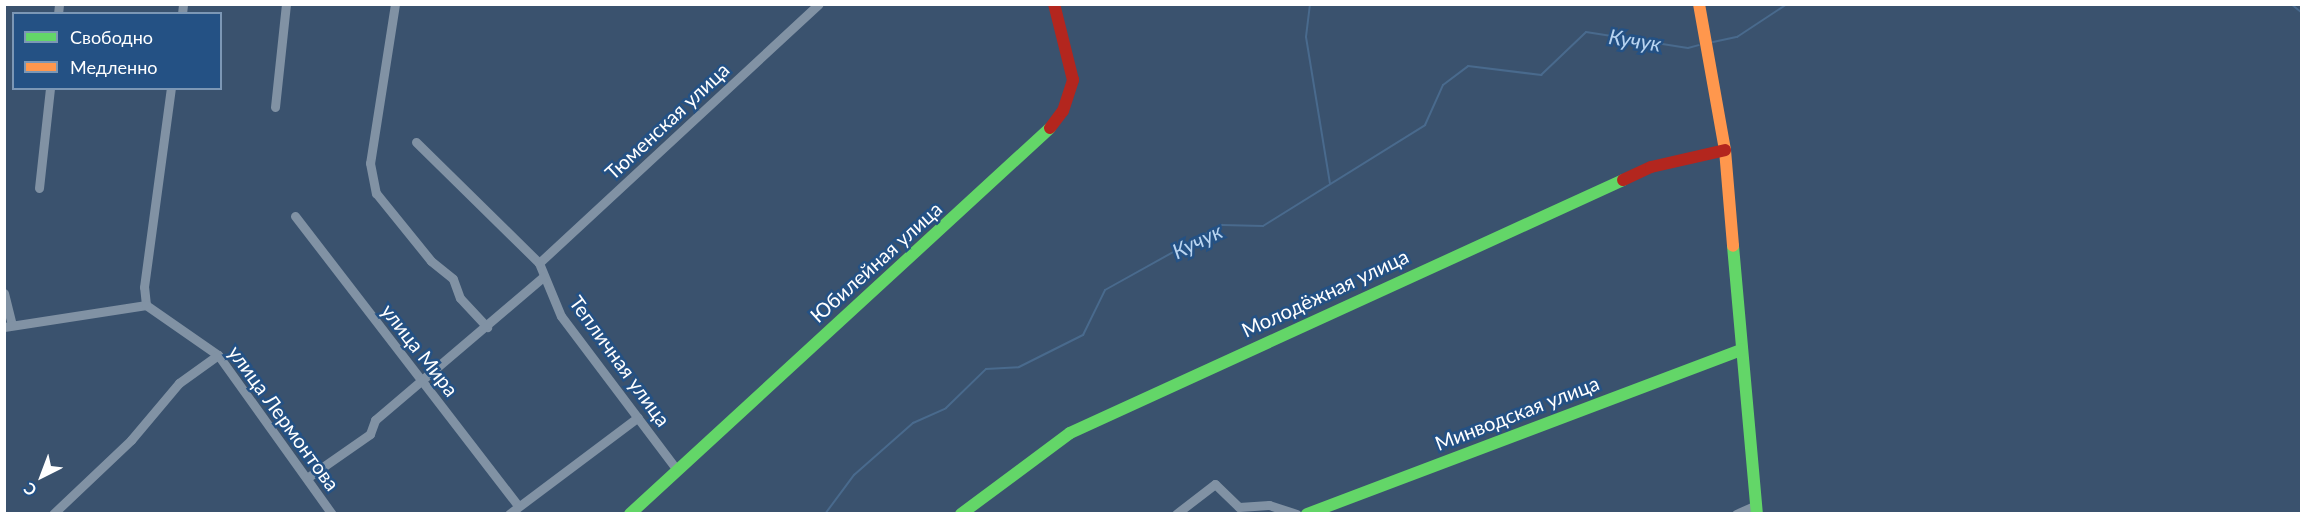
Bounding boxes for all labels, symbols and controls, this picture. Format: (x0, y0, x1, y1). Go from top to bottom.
legend (12, 12, 222, 90)
water label: Кучук (1607, 23, 1663, 57)
text: Свободно (70, 26, 153, 48)
text: Медленно (70, 56, 158, 78)
street label: Тюменская улица (600, 57, 734, 185)
street label: Юбилейная улица (805, 197, 947, 327)
water label: Кучук (1168, 218, 1226, 264)
street label: Молодёжная улица (1238, 244, 1412, 342)
street label: Тепличная улица (565, 291, 675, 431)
street label: улица Мира (376, 299, 464, 401)
street label: улица Лермонтова (223, 341, 345, 495)
street label: Минводская улица (1432, 371, 1602, 455)
north arrow (12, 446, 72, 506)
text: С (19, 479, 40, 500)

